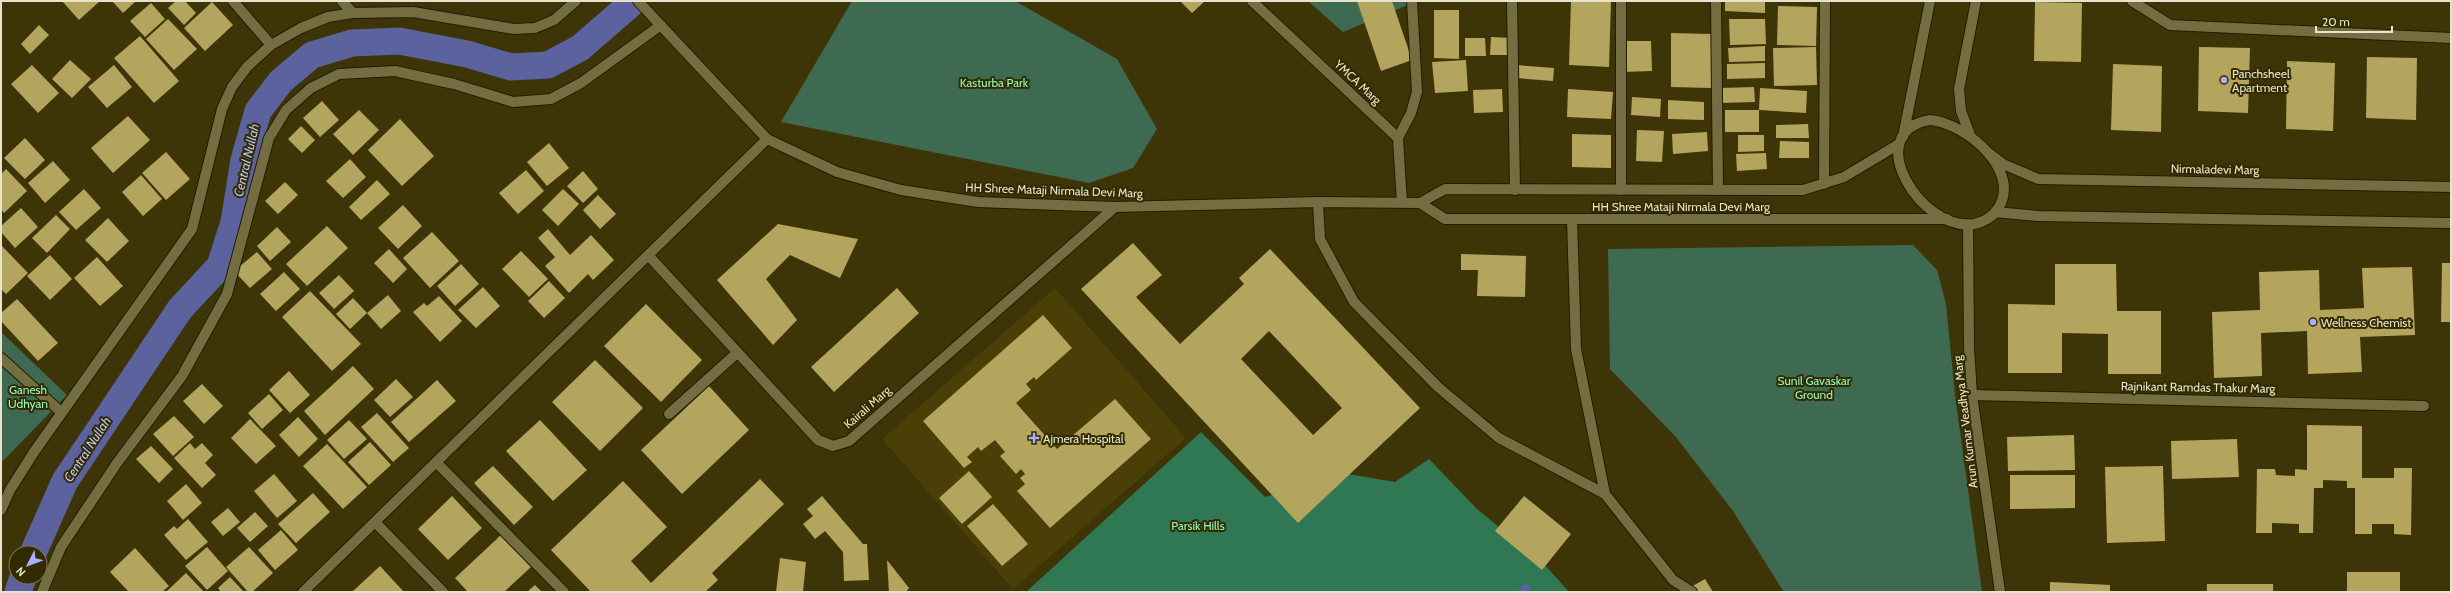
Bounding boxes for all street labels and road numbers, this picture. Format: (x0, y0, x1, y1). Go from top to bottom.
street label: YMCA Marg (1331, 56, 1385, 108)
street label: Nirmaladevi Marg (2171, 161, 2260, 177)
street label: HH Shree Mataji Nirmala Devi Marg (965, 179, 1144, 201)
street label: HH Shree Mataji Nirmala Devi Marg (1592, 199, 1771, 214)
street label: Arun Kumar Veadhya Marg (1949, 354, 1981, 489)
street label: Rajnikant Ramdas Thakur Marg (2121, 378, 2276, 396)
street label: Kairali Marg (840, 382, 894, 432)

